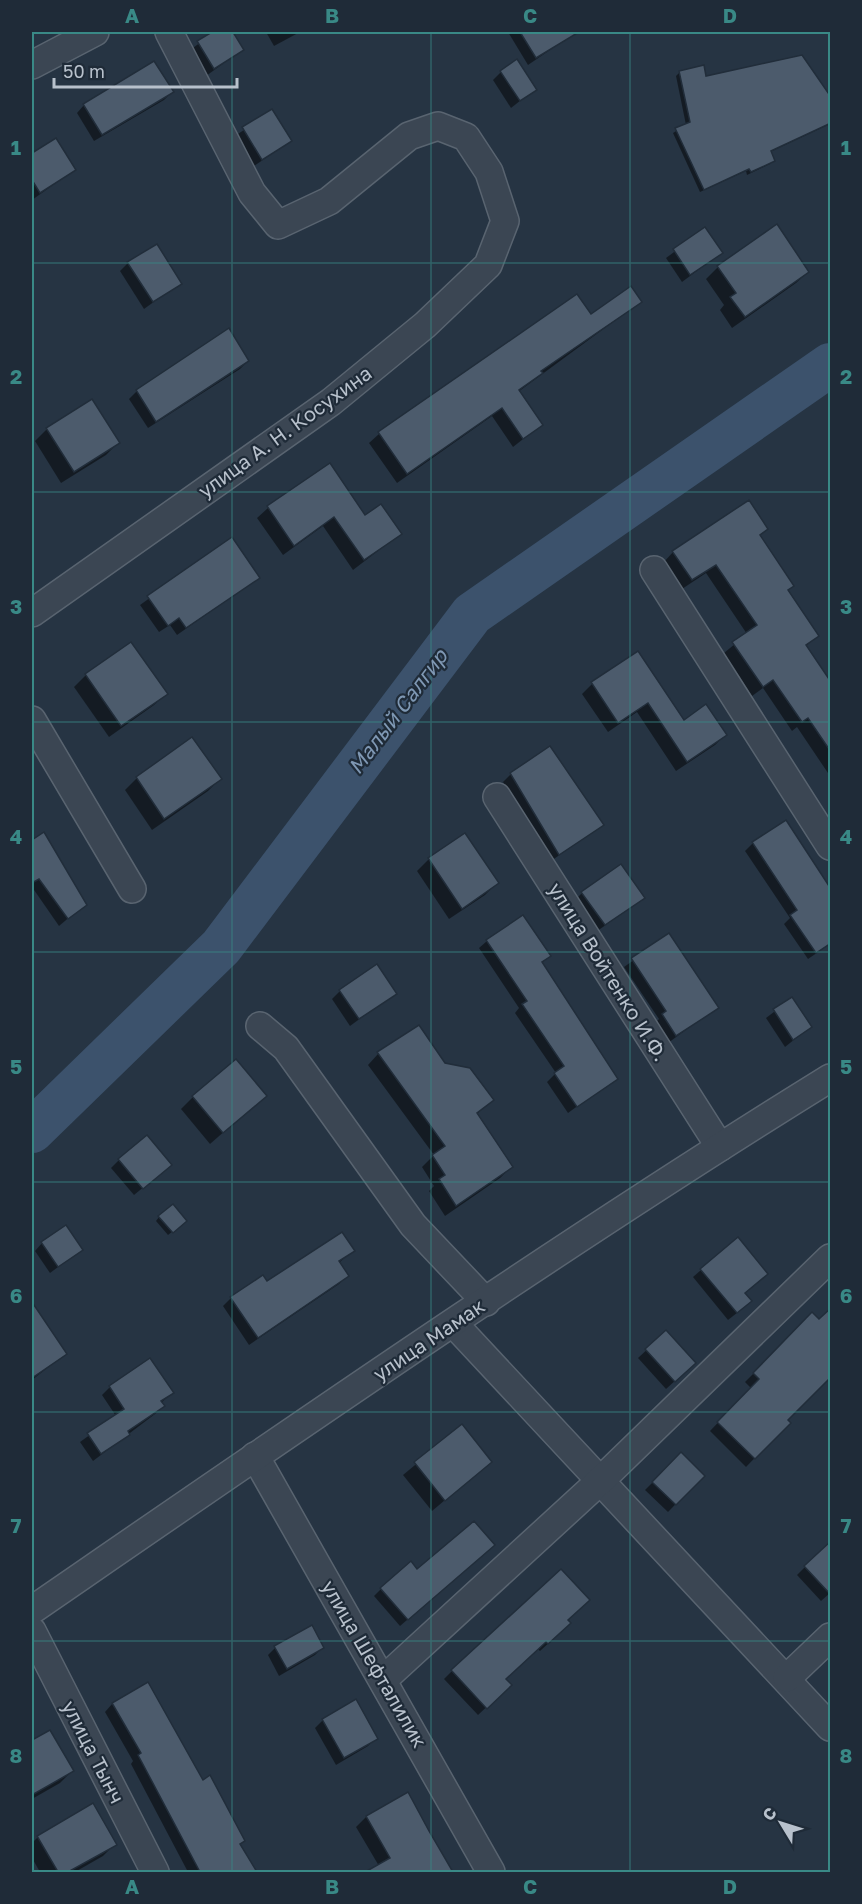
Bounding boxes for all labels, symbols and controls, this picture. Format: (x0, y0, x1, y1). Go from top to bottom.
text: A (125, 3, 139, 27)
text: B (325, 3, 339, 27)
text: C (523, 3, 537, 27)
text: D (723, 3, 737, 27)
scale bar (54, 51, 237, 89)
text: 50 m (63, 60, 105, 82)
text: 1 (11, 135, 21, 159)
text: 1 (841, 135, 851, 159)
street label: улица А. Н. Косухина (193, 360, 376, 502)
text: 2 (10, 364, 22, 388)
text: 2 (840, 364, 852, 388)
text: 3 (10, 594, 22, 618)
text: 3 (840, 594, 852, 618)
water label: Малый Салгир (342, 642, 454, 779)
text: 4 (10, 824, 22, 848)
text: 4 (840, 824, 852, 848)
street label: улица Войтенко И.Ф. (544, 878, 674, 1065)
text: 5 (10, 1054, 22, 1078)
text: 5 (840, 1054, 852, 1078)
text: 6 (10, 1283, 22, 1307)
text: 6 (840, 1283, 852, 1307)
street label: улица Мамак (368, 1293, 489, 1385)
text: 7 (11, 1513, 22, 1537)
text: 7 (841, 1513, 852, 1537)
street label: улица Шефталилик (317, 1576, 433, 1751)
street label: улица Тынч (58, 1696, 130, 1807)
text: 8 (10, 1743, 22, 1767)
text: 8 (840, 1743, 852, 1767)
north arrow (751, 1793, 811, 1853)
text: С (758, 1803, 781, 1824)
text: A (125, 1874, 139, 1898)
text: B (325, 1874, 339, 1898)
text: C (523, 1874, 537, 1898)
text: D (723, 1874, 737, 1898)

